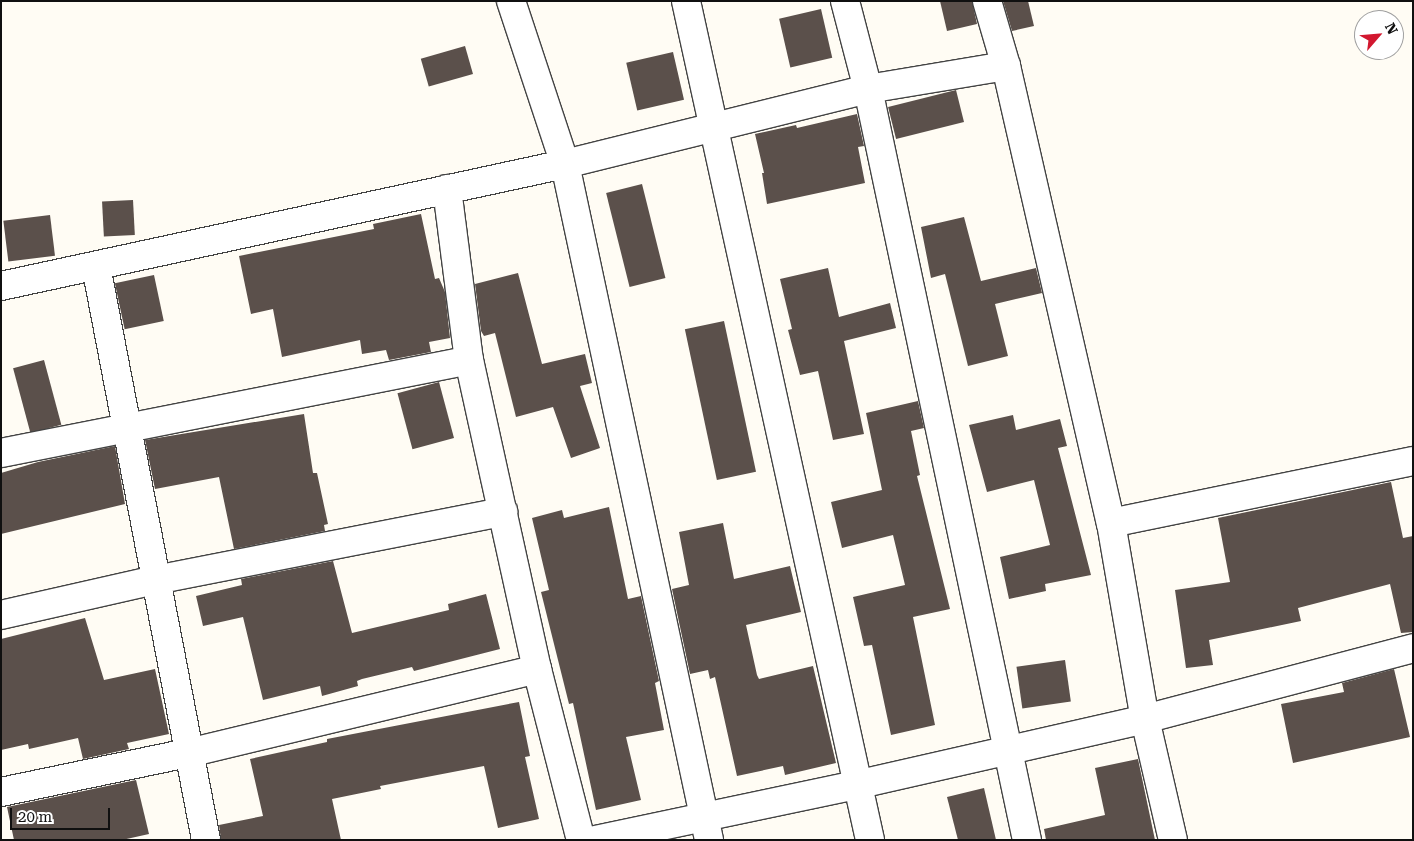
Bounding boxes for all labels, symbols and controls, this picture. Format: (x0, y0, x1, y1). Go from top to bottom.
north arrow (1354, 10, 1404, 60)
text: N (1382, 20, 1401, 37)
scale bar (12, 798, 112, 830)
text: 20 m (18, 808, 52, 826)

